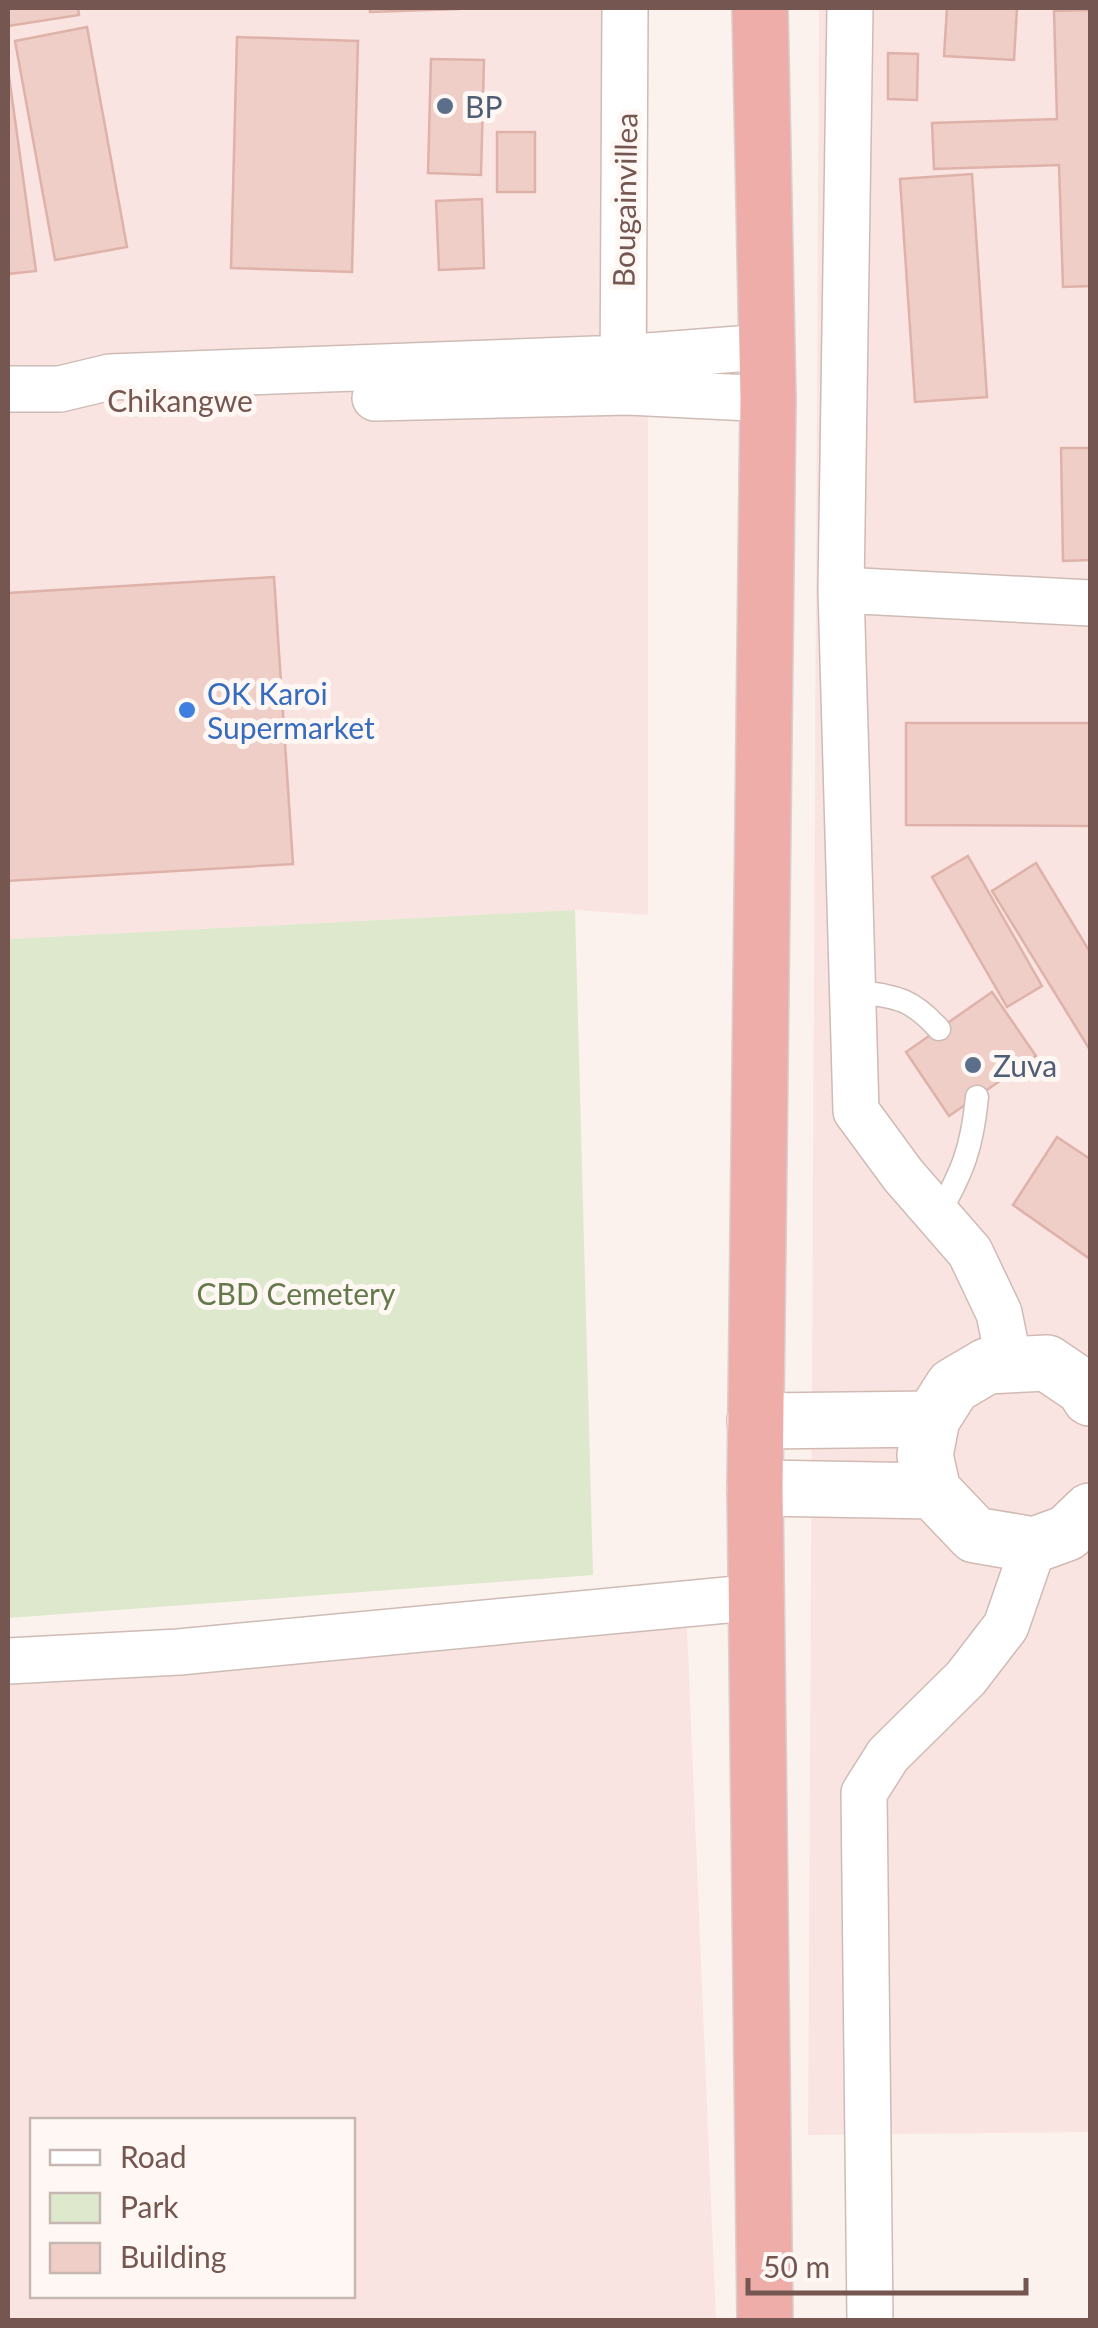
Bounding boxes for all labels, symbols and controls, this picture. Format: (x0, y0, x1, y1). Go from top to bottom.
place label: BP (465, 88, 502, 124)
marker: BP (434, 95, 456, 117)
street label: Bougainvillea (604, 112, 644, 288)
street label: Chikangwe (107, 382, 253, 418)
place label: OK Karoi Supermarket (207, 675, 375, 745)
marker: OK Karoi Supermarket (176, 699, 198, 721)
place label: Zuva (993, 1047, 1057, 1083)
marker: Zuva (962, 1054, 984, 1076)
park label: CBD Cemetery (197, 1275, 396, 1311)
legend (30, 2118, 355, 2298)
text: Road (120, 2138, 187, 2174)
text: Park (120, 2188, 179, 2224)
scale bar (748, 2233, 1026, 2295)
text: Building (120, 2238, 226, 2274)
text: 50 m (763, 2248, 830, 2284)

